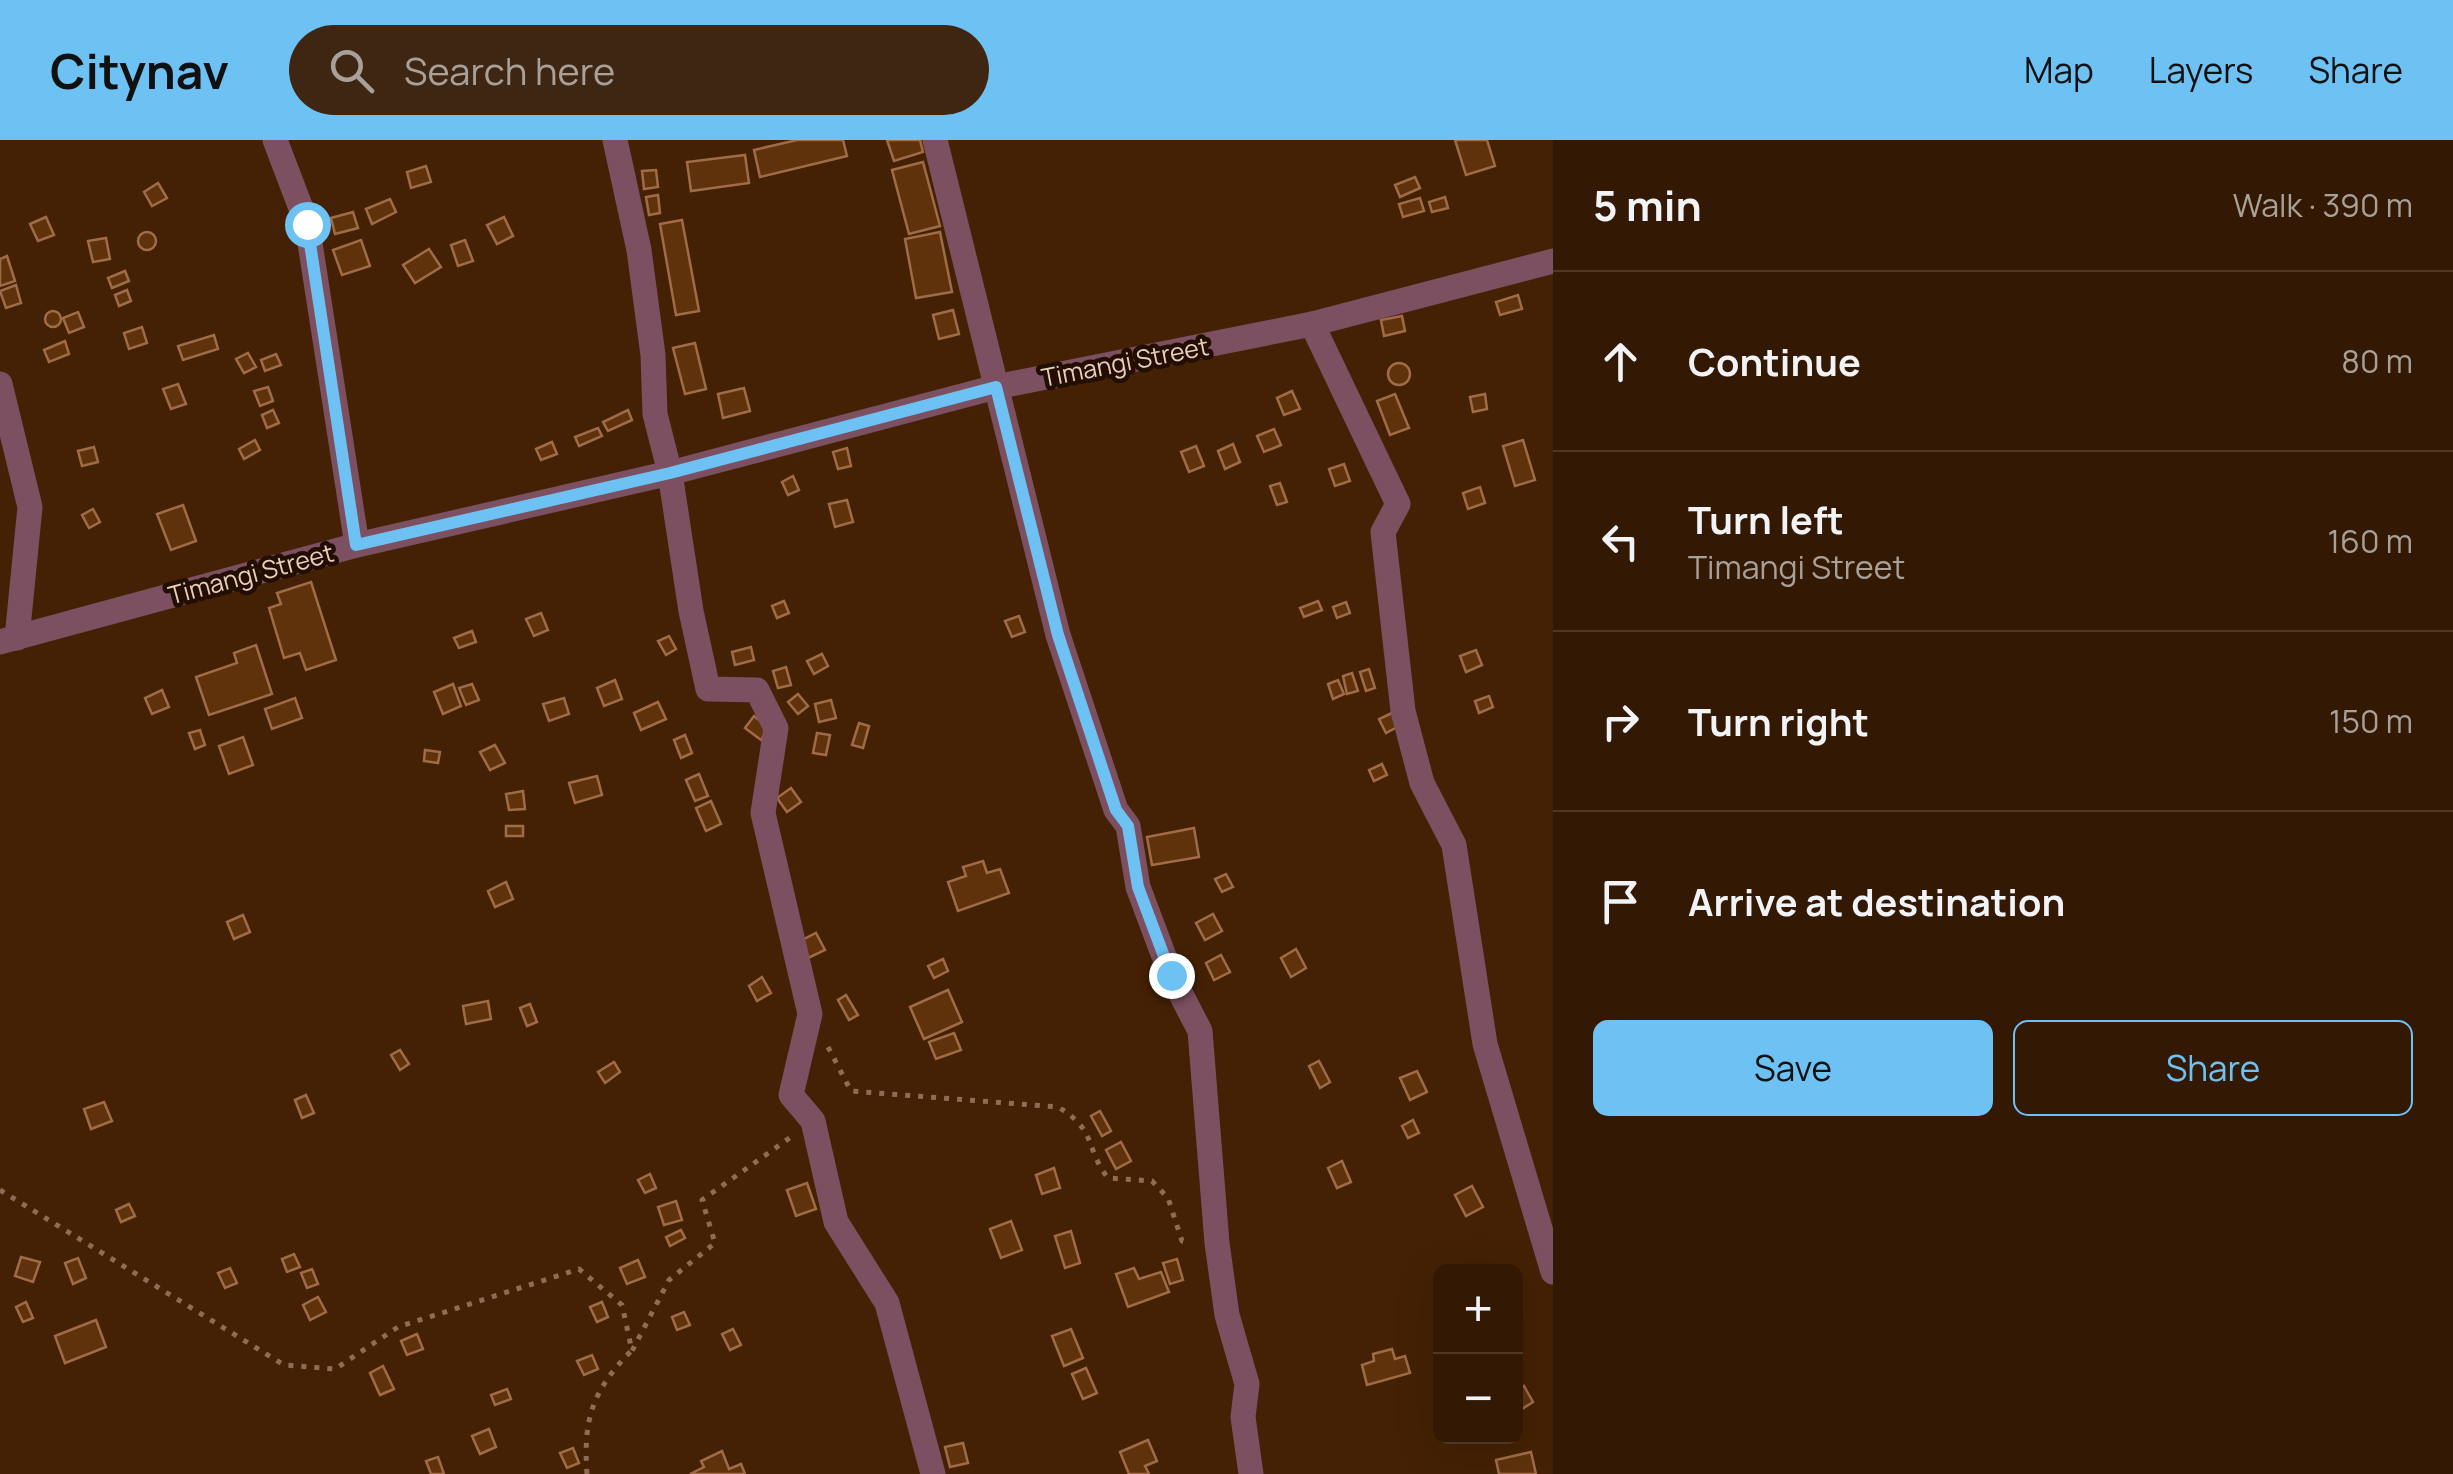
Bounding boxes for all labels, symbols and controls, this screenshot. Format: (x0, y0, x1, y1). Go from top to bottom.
search box (289, 25, 989, 115)
text: Citynav (50, 38, 229, 103)
icon: search (324, 43, 379, 98)
text: Search here (404, 44, 615, 96)
text: Map (2024, 46, 2094, 94)
text: Layers (2149, 46, 2253, 94)
text: Share (2308, 46, 2403, 94)
text: 5 min (1593, 176, 1702, 234)
text: Walk · 390 m (2233, 183, 2413, 227)
route start (285, 202, 331, 248)
street label: Timangi Street (1038, 328, 1212, 395)
icon: ahead (1593, 334, 1648, 389)
text: Continue (1688, 335, 1861, 387)
text: 80 m (2341, 339, 2413, 383)
text: Turn left (1688, 493, 1844, 545)
icon: left (1593, 514, 1648, 569)
text: 160 m (2328, 519, 2413, 563)
street label: Timangi Street (164, 535, 337, 612)
text: Timangi Street (1688, 545, 1905, 589)
icon: right (1593, 694, 1648, 749)
text: Turn right (1688, 695, 1869, 747)
text: 150 m (2329, 699, 2413, 743)
icon: arrive (1593, 874, 1648, 929)
text: Arrive at destination (1688, 875, 2065, 927)
route end (1149, 953, 1195, 999)
button: Save (1593, 1020, 1993, 1116)
button: Share (2013, 1020, 2413, 1116)
map controls (1433, 1264, 1523, 1444)
button: + (1433, 1264, 1523, 1354)
button: − (1433, 1354, 1523, 1444)

